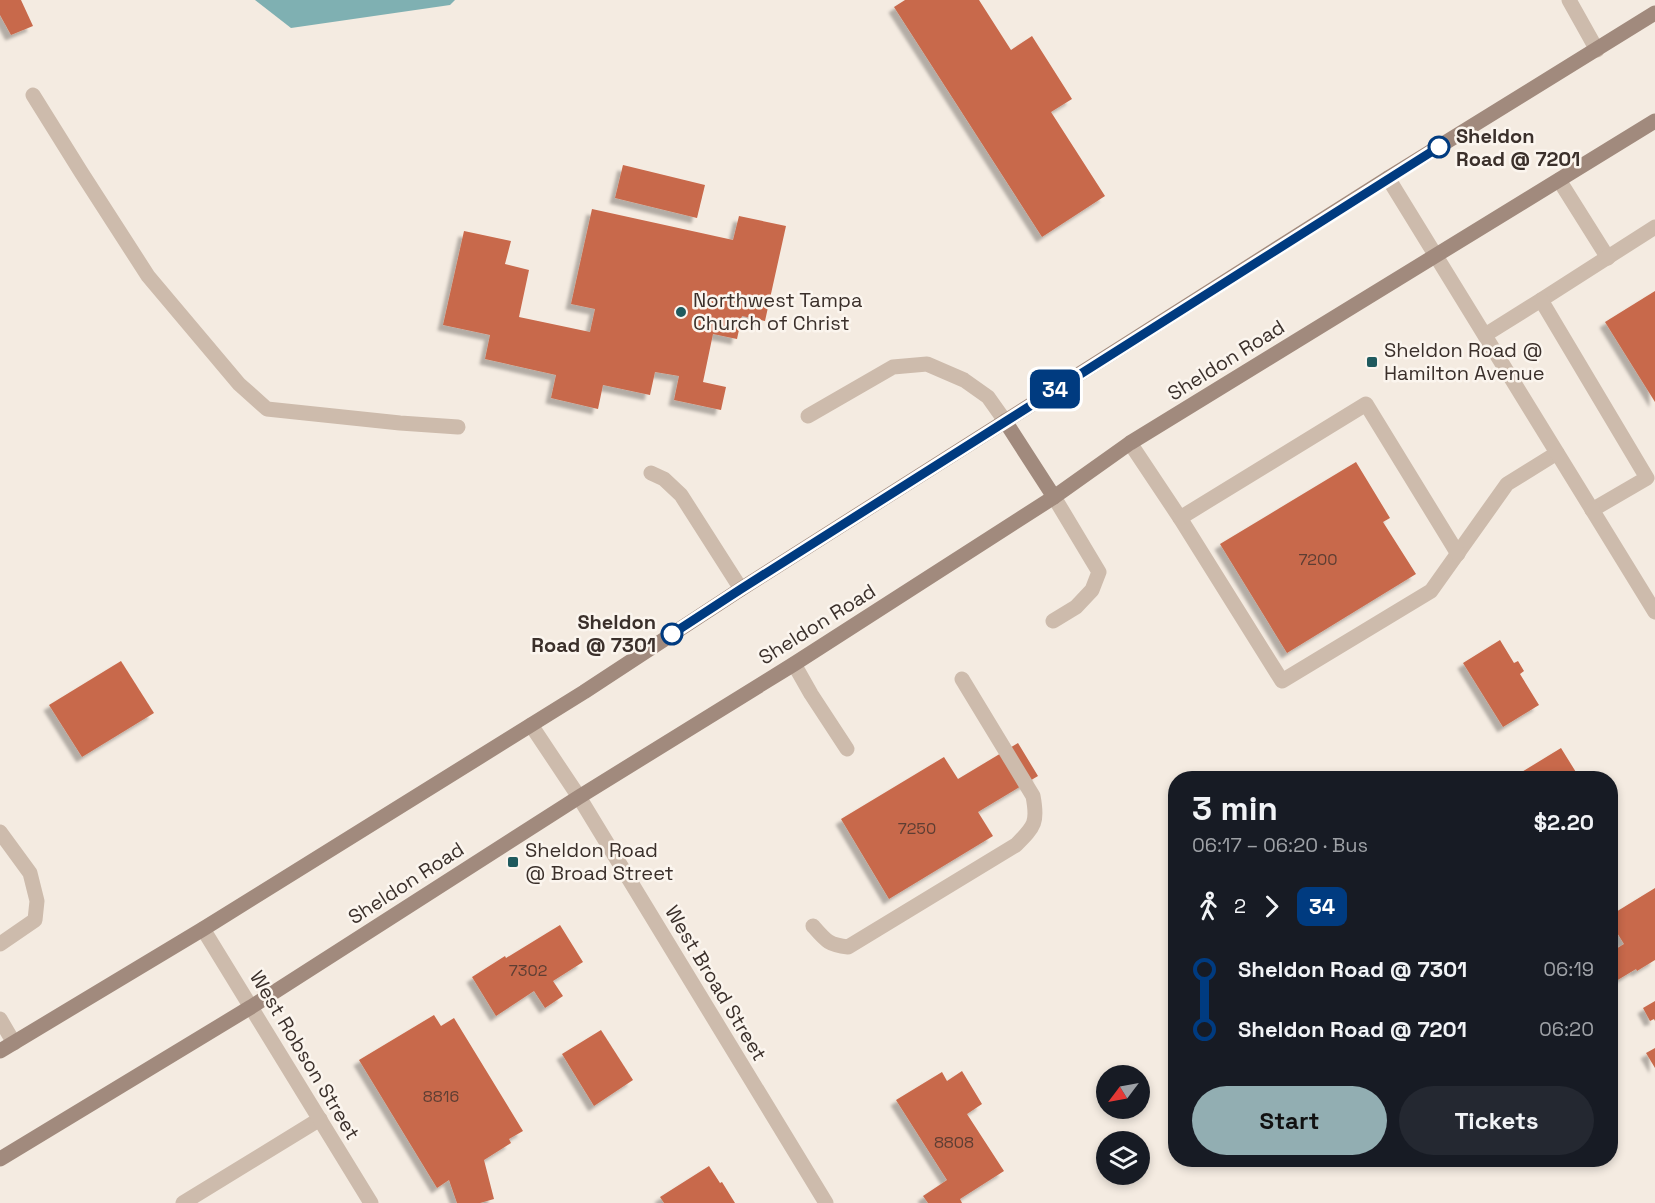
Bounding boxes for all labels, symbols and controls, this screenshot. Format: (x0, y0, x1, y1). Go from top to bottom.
place label: Sheldon Road @ 7201 (1456, 123, 1580, 172)
marker: Sheldon Road @ 7201 (1428, 136, 1450, 158)
place label: Northwest Tampa Church of Christ (693, 287, 862, 336)
marker: Northwest Tampa Church of Christ (674, 305, 688, 319)
street label: Sheldon Road (1163, 314, 1289, 406)
place label: Sheldon Road @ Hamilton Avenue (1384, 337, 1545, 386)
marker: Sheldon Road @ Hamilton Avenue (1365, 355, 1379, 369)
line badge: 34 (1028, 370, 1082, 408)
text: 34 (1042, 376, 1068, 403)
house number: 7200 (1298, 549, 1338, 570)
street label: Sheldon Road (754, 578, 880, 670)
place label: Sheldon Road @ 7301 (531, 609, 656, 658)
marker: Sheldon Road @ 7301 (661, 623, 683, 645)
text: 3 min (1192, 788, 1278, 830)
text: $2.20 (1534, 808, 1594, 836)
house number: 7250 (898, 818, 936, 839)
text: 06:17 – 06:20 · Bus (1192, 832, 1368, 858)
street label: Sheldon Road (343, 836, 469, 930)
place label: Sheldon Road @ Broad Street (525, 837, 674, 886)
marker: Sheldon Road @ Broad Street (506, 855, 520, 869)
icon: walk (1192, 890, 1225, 923)
icon: forward (1255, 890, 1288, 923)
text: 2 (1234, 893, 1246, 919)
text: 34 (1309, 893, 1335, 920)
street label: West Broad Street (659, 901, 773, 1065)
text: Sheldon Road @ 7301 (1238, 955, 1467, 983)
text: 06:19 (1543, 956, 1594, 982)
house number: 7302 (509, 960, 547, 981)
street label: West Robson Street (244, 966, 366, 1144)
text: Sheldon Road @ 7201 (1238, 1015, 1467, 1043)
text: 06:20 (1539, 1016, 1594, 1042)
north arrow (1096, 1065, 1150, 1119)
map controls (1096, 1065, 1150, 1185)
house number: 8816 (423, 1086, 459, 1107)
button: Start (1192, 1086, 1387, 1155)
button: Tickets (1399, 1086, 1594, 1155)
button: layers (1096, 1131, 1150, 1185)
house number: 8808 (934, 1132, 974, 1153)

